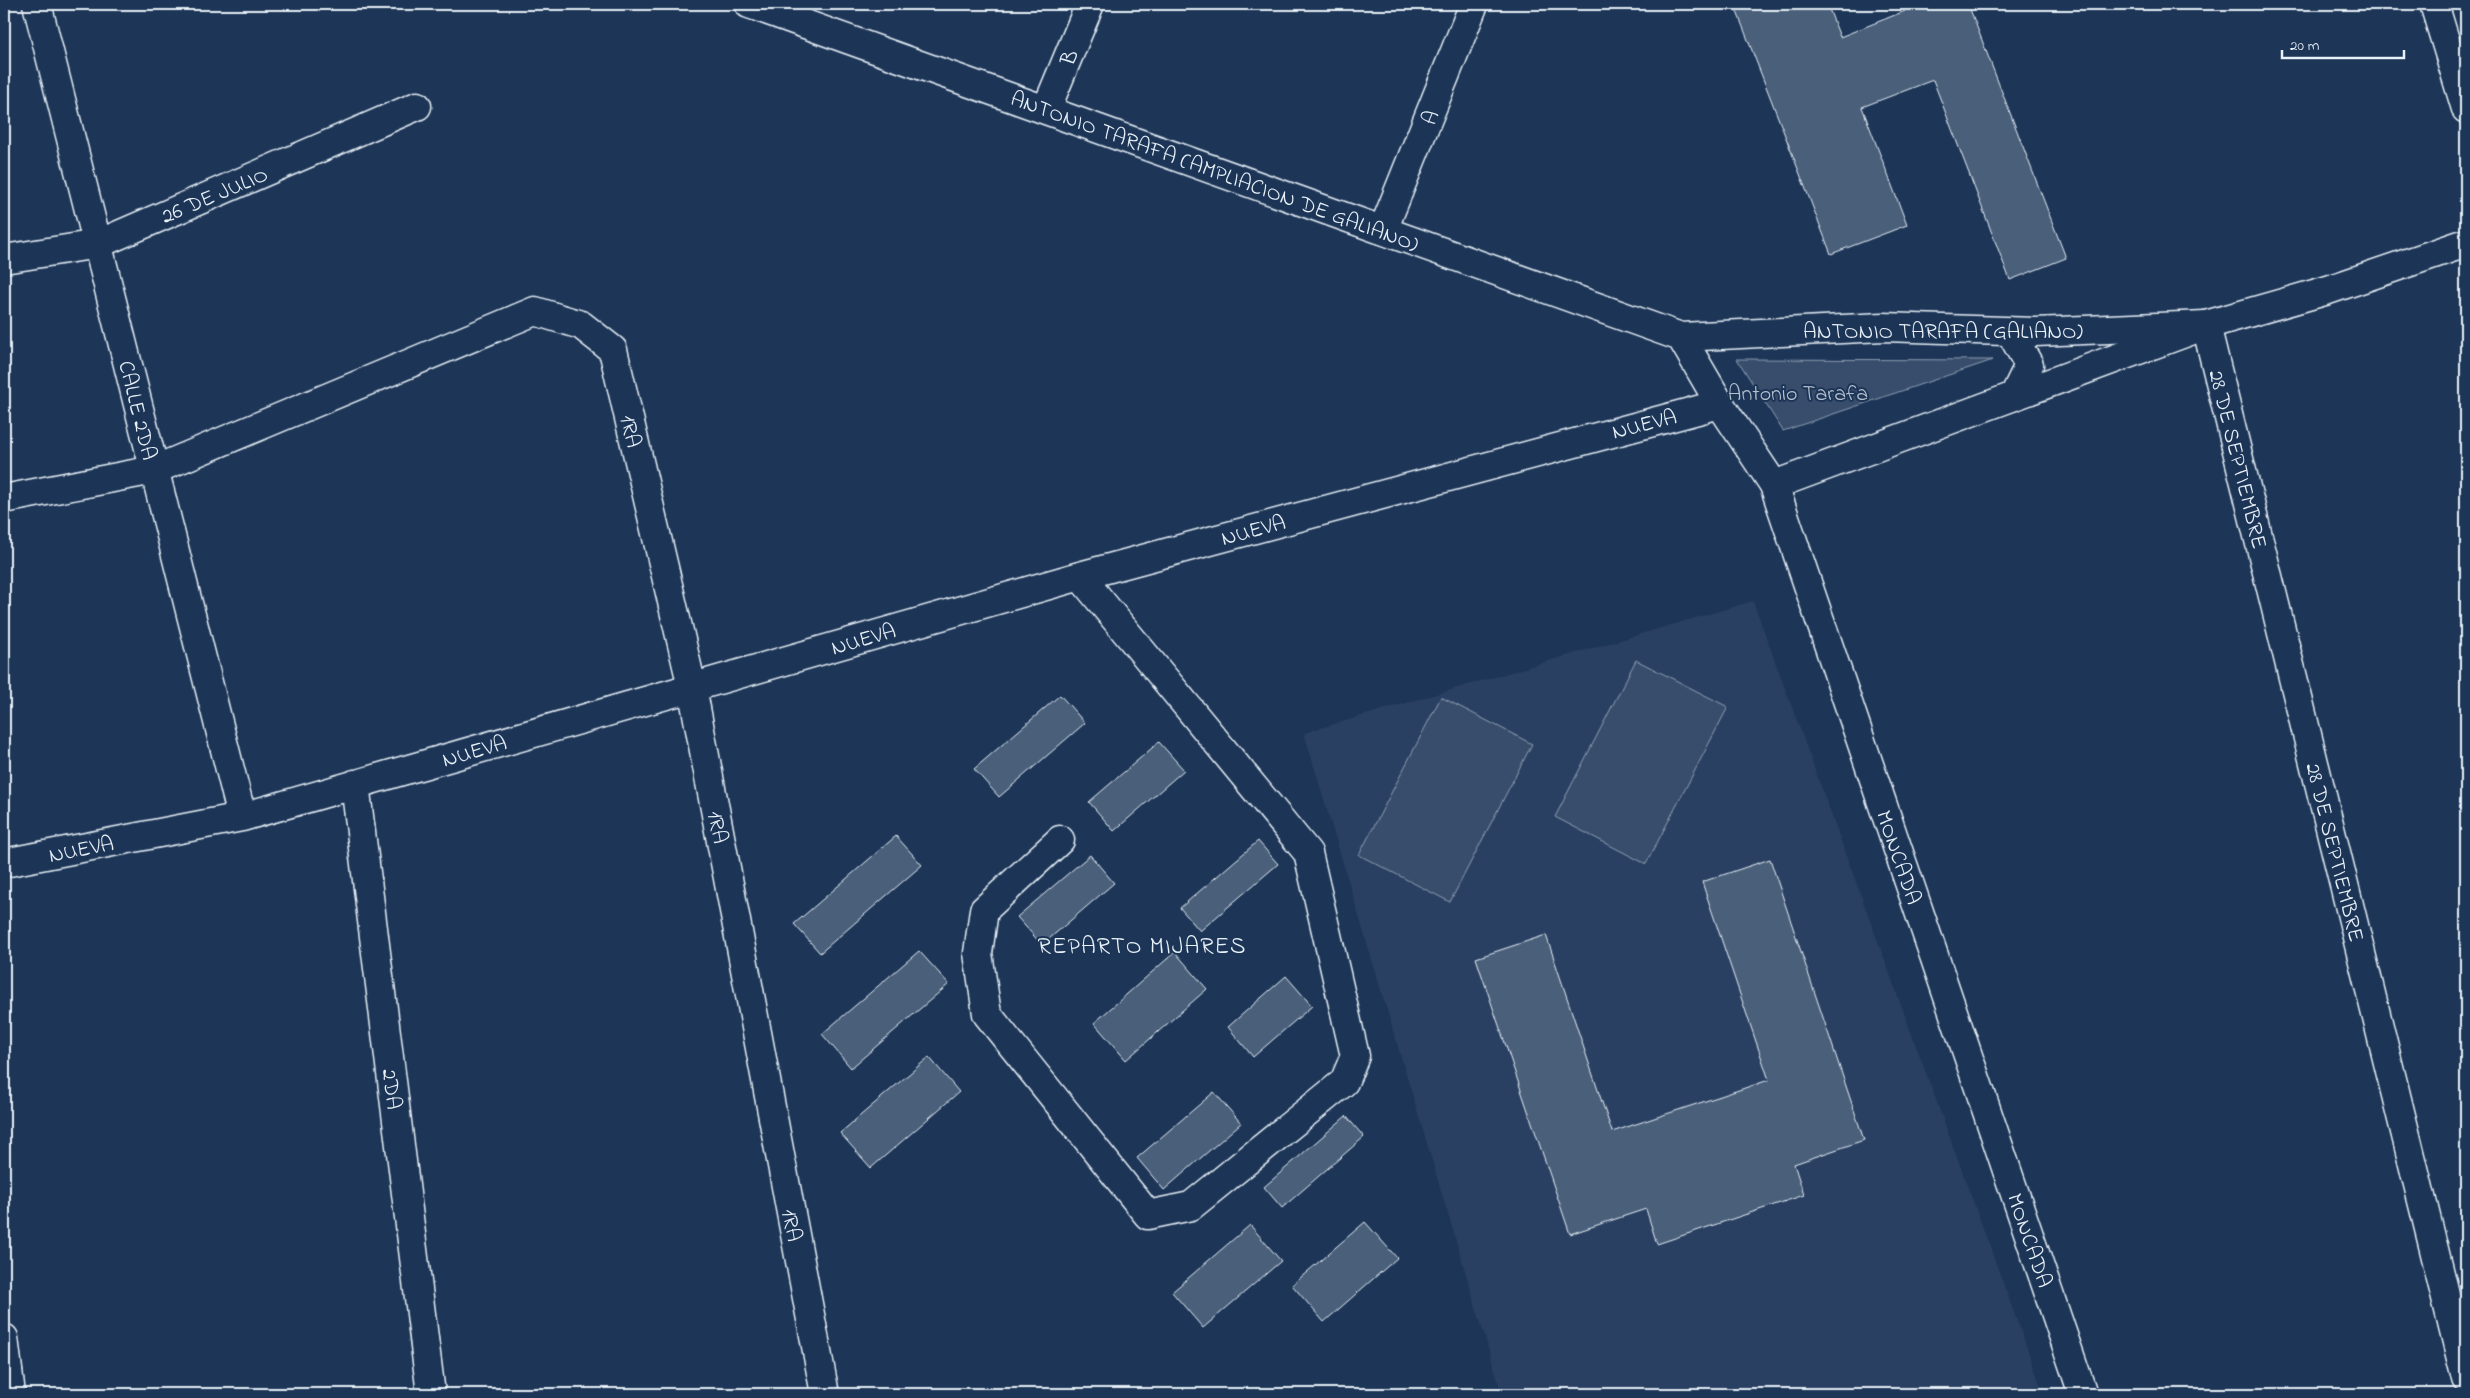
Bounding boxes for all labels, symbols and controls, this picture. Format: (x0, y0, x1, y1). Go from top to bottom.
scale bar (2282, 28, 2405, 60)
text: 20 m (2290, 35, 2320, 57)
street label: B (1053, 45, 1088, 72)
street label: ANTONIO TARAFA (AMPLIACION DE GALIANO) (1005, 84, 1422, 262)
street label: A (1414, 106, 1449, 130)
street label: 26 DE JULIO (157, 160, 274, 234)
street label: ANTONIO TARAFA (GALIANO) (1803, 317, 2083, 349)
street label: CALLE 2DA (108, 358, 164, 464)
street label: 28 DE SEPTIEMBRE (2198, 367, 2274, 553)
park label: Antonio Tarafa (1728, 379, 1868, 411)
street label: NUEVA (1609, 402, 1681, 449)
street label: 1RA (610, 412, 648, 451)
street label: NUEVA (1218, 508, 1290, 556)
street label: NUEVA (828, 616, 900, 665)
street label: NUEVA (439, 728, 511, 777)
street label: 28 DE SEPTIEMBRE (2295, 760, 2371, 946)
street label: MONCADA (1866, 806, 1928, 910)
street label: 1RA (697, 808, 735, 847)
street label: NUEVA (46, 829, 117, 873)
district label: REPARTO MIJARES (1038, 930, 1246, 965)
street label: 2DA (372, 1067, 408, 1111)
street label: MONCADA (1997, 1189, 2059, 1293)
street label: 1RA (771, 1206, 809, 1245)

